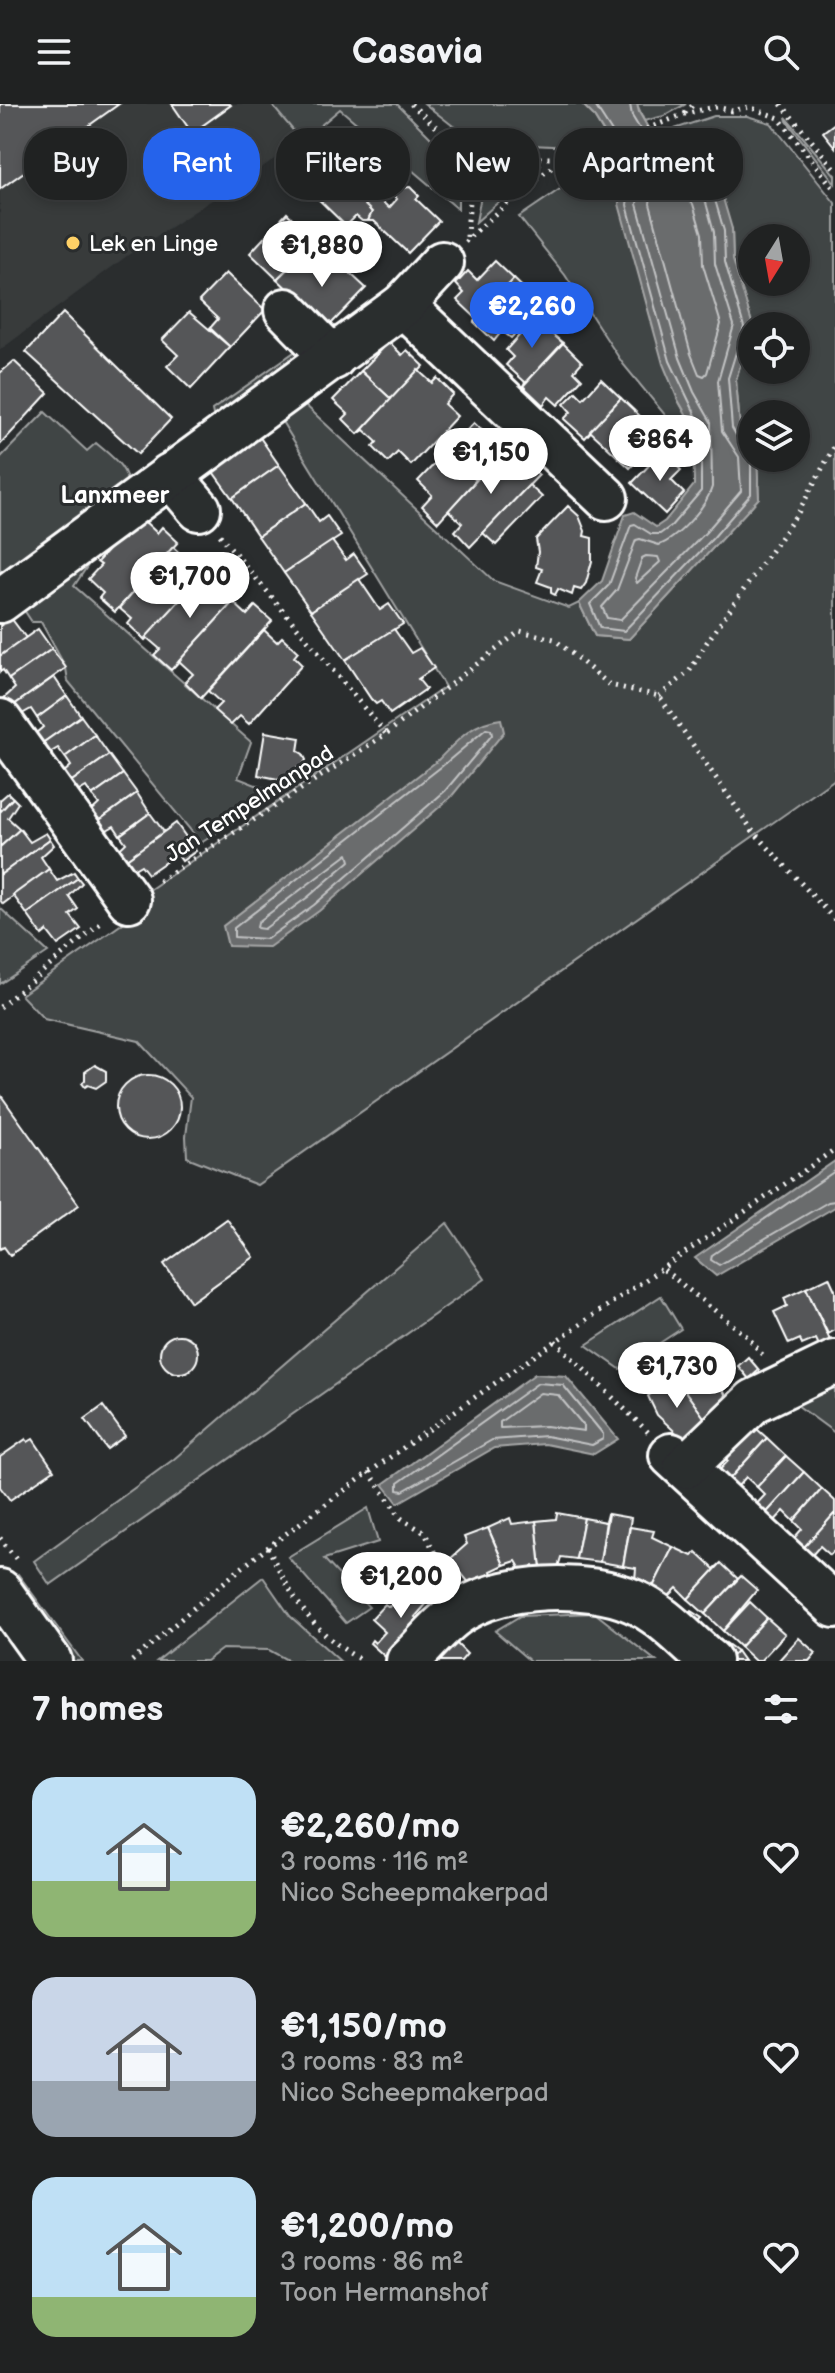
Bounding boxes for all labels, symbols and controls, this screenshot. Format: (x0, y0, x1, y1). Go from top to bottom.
icon: menu (32, 30, 76, 74)
icon: search (759, 30, 803, 74)
text: Casavia (352, 31, 483, 74)
chip: Buy (24, 128, 127, 200)
chip: Rent (143, 128, 260, 200)
chip: Filters (276, 128, 410, 200)
chip: New (426, 128, 539, 200)
chip: Apartment (555, 128, 743, 200)
pin: €1,880 (257, 221, 387, 289)
north arrow (738, 224, 810, 296)
map controls (738, 224, 810, 472)
place label: Lek en Linge (89, 231, 218, 258)
text: €1,880 (280, 231, 364, 262)
marker: Lek en Linge (64, 234, 82, 252)
pin: €2,260 (467, 282, 597, 350)
text: €2,260 (488, 292, 576, 323)
button: locate (738, 312, 810, 384)
button: layers (738, 400, 810, 472)
pin: €864 (613, 415, 707, 483)
text: €864 (627, 425, 693, 456)
pin: €1,150 (426, 428, 556, 496)
text: €1,150 (452, 438, 530, 469)
district label: Lanxmeer (61, 481, 170, 510)
pin: €1,700 (125, 552, 255, 620)
text: €1,700 (148, 562, 232, 593)
street label: Jan Tempelmanpad (161, 740, 339, 869)
pin: €1,730 (612, 1342, 742, 1410)
text: €1,730 (636, 1352, 718, 1383)
pin: €1,200 (336, 1552, 466, 1620)
text: €1,200 (359, 1562, 443, 1593)
icon: filters (759, 1687, 803, 1731)
text: 7 homes (32, 1689, 163, 1730)
text: €2,260/mo (280, 1806, 460, 1847)
icon: home (96, 1809, 192, 1905)
icon: heart (759, 1835, 803, 1879)
text: 3 rooms · 116 m² (280, 1847, 469, 1878)
text: Nico Scheepmakerpad (280, 1878, 549, 1909)
text: €1,150/mo (280, 2006, 447, 2047)
icon: home (96, 2009, 192, 2105)
icon: heart (759, 2035, 803, 2079)
text: 3 rooms · 83 m² (280, 2047, 464, 2078)
text: Nico Scheepmakerpad (280, 2078, 549, 2109)
text: €1,200/mo (280, 2206, 454, 2247)
icon: home (96, 2209, 192, 2305)
icon: heart (759, 2235, 803, 2279)
text: 3 rooms · 86 m² (280, 2247, 464, 2278)
text: Toon Hermanshof (280, 2278, 489, 2309)

